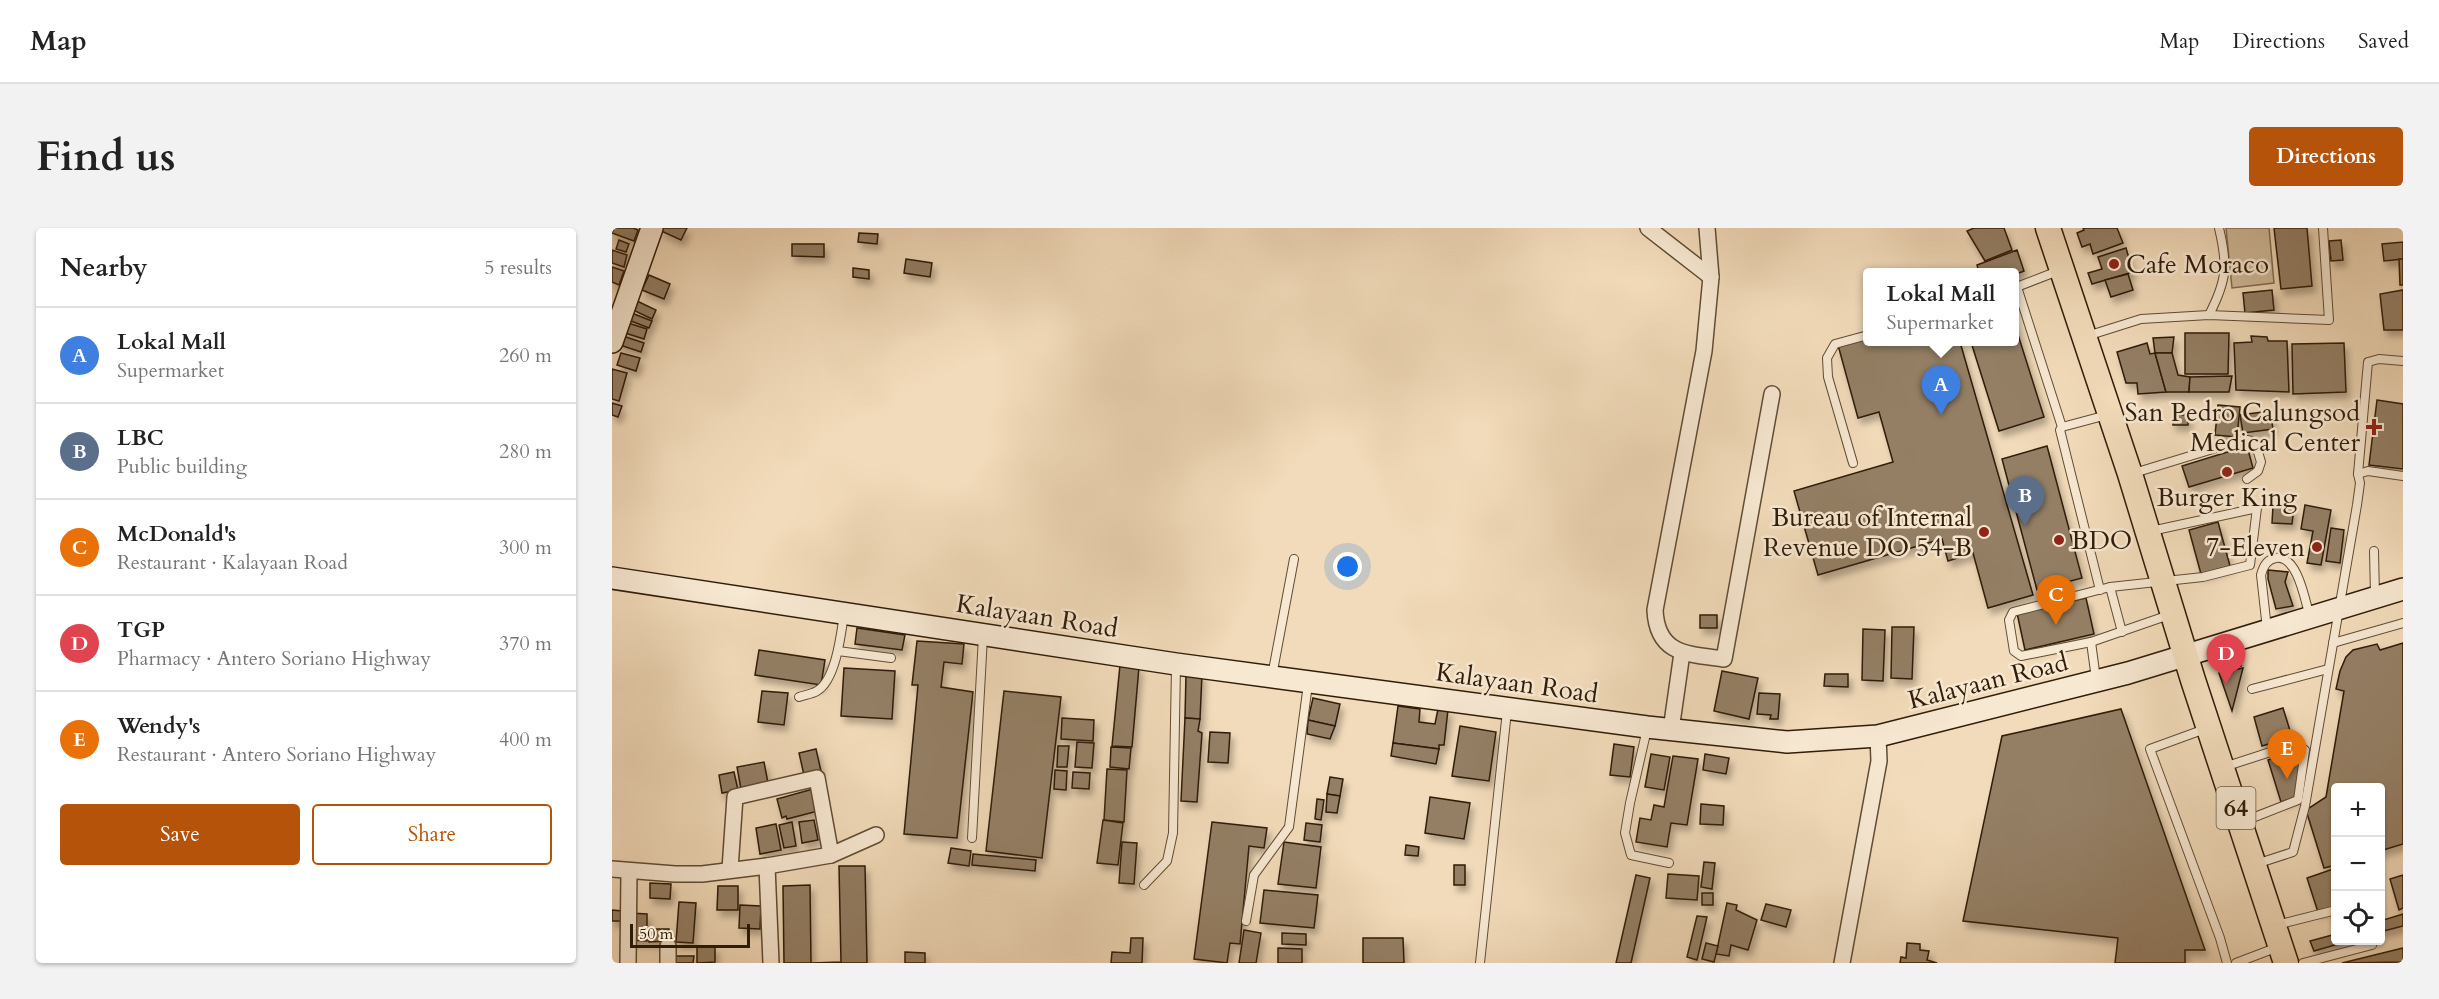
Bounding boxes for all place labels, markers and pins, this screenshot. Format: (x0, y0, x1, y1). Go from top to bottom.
place label: Cafe Moraco (2126, 247, 2269, 282)
marker: Cafe Moraco (2107, 257, 2121, 271)
pin: A (1922, 366, 1960, 415)
place label: San Pedro Calungsod Medical Center (2125, 395, 2361, 460)
marker: San Pedro Calungsod Medical Center (2365, 418, 2383, 436)
marker: Burger King (2220, 465, 2234, 479)
pin: B (2006, 476, 2044, 526)
place label: Burger King (2157, 480, 2298, 515)
place label: Bureau of Internal Revenue DO 54-B (1763, 500, 1972, 565)
place label: BDO (2071, 523, 2132, 558)
marker: Bureau of Internal Revenue DO 54-B (1977, 525, 1991, 539)
place label: 7-Eleven (2206, 530, 2305, 565)
marker: BDO (2052, 533, 2066, 547)
marker: 7-Eleven (2310, 540, 2324, 554)
pin: C (2036, 576, 2076, 625)
pin: D (2206, 634, 2246, 684)
pin: E (2268, 730, 2306, 779)

